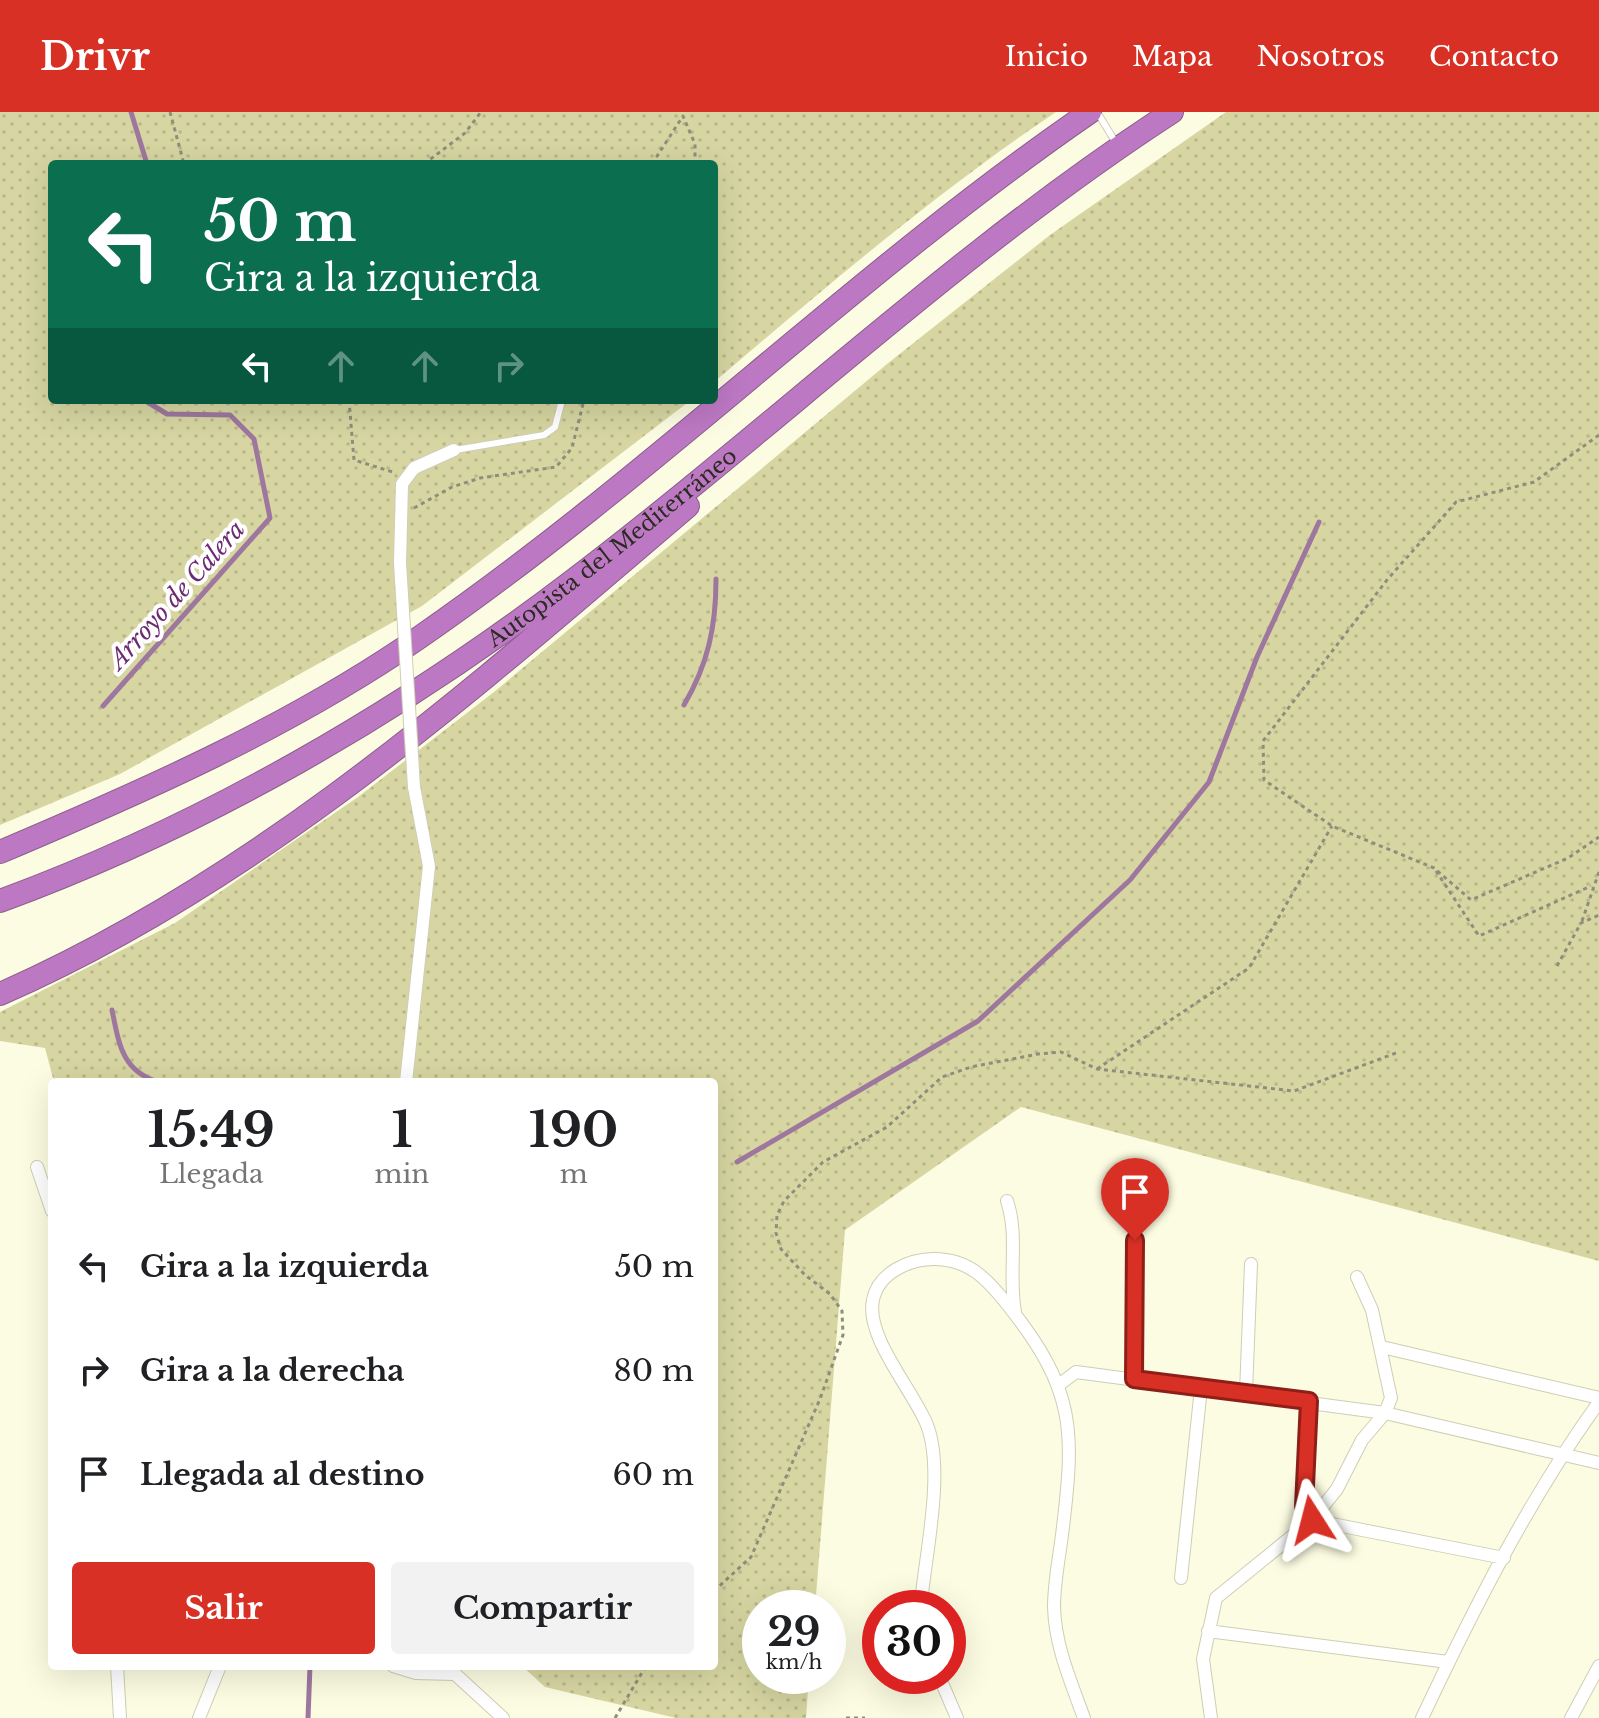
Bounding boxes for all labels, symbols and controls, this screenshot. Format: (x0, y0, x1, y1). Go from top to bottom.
text: Drivr (40, 33, 150, 80)
text: Inicio (1005, 39, 1088, 74)
text: Mapa (1132, 39, 1213, 74)
text: Nosotros (1257, 39, 1385, 74)
text: Contacto (1429, 39, 1559, 74)
text: 50 m (204, 187, 356, 256)
icon: left (72, 192, 176, 296)
text: Gira a la izquierda (204, 256, 540, 301)
icon: left (235, 344, 279, 388)
icon: ahead (319, 344, 363, 388)
icon: ahead (403, 344, 447, 388)
icon: right (487, 344, 531, 388)
street label: Autopista del Mediterráneo (481, 442, 743, 654)
water label: Arroyo de Calera (101, 515, 251, 677)
text: 15:49 (148, 1100, 275, 1160)
text: 1 (391, 1100, 412, 1160)
text: 190 (529, 1100, 618, 1160)
text: Llegada (159, 1158, 263, 1190)
text: min (375, 1158, 429, 1190)
text: m (560, 1158, 588, 1190)
pin (1101, 1158, 1169, 1240)
icon: arrive (1113, 1170, 1157, 1214)
icon: left (72, 1244, 116, 1288)
text: Gira a la izquierda (140, 1248, 429, 1285)
text: 50 m (615, 1248, 694, 1285)
icon: right (72, 1348, 116, 1392)
text: Gira a la derecha (140, 1352, 405, 1389)
text: 80 m (614, 1352, 694, 1389)
icon: arrive (72, 1452, 116, 1496)
text: Llegada al destino (140, 1456, 425, 1493)
text: 60 m (612, 1456, 694, 1493)
position arrow (1270, 1478, 1354, 1562)
button: Salir (72, 1562, 375, 1654)
button: Compartir (391, 1562, 694, 1654)
speed limit sign: 30 (862, 1590, 966, 1694)
text: 29 (768, 1607, 821, 1657)
text: km/h (766, 1650, 822, 1674)

